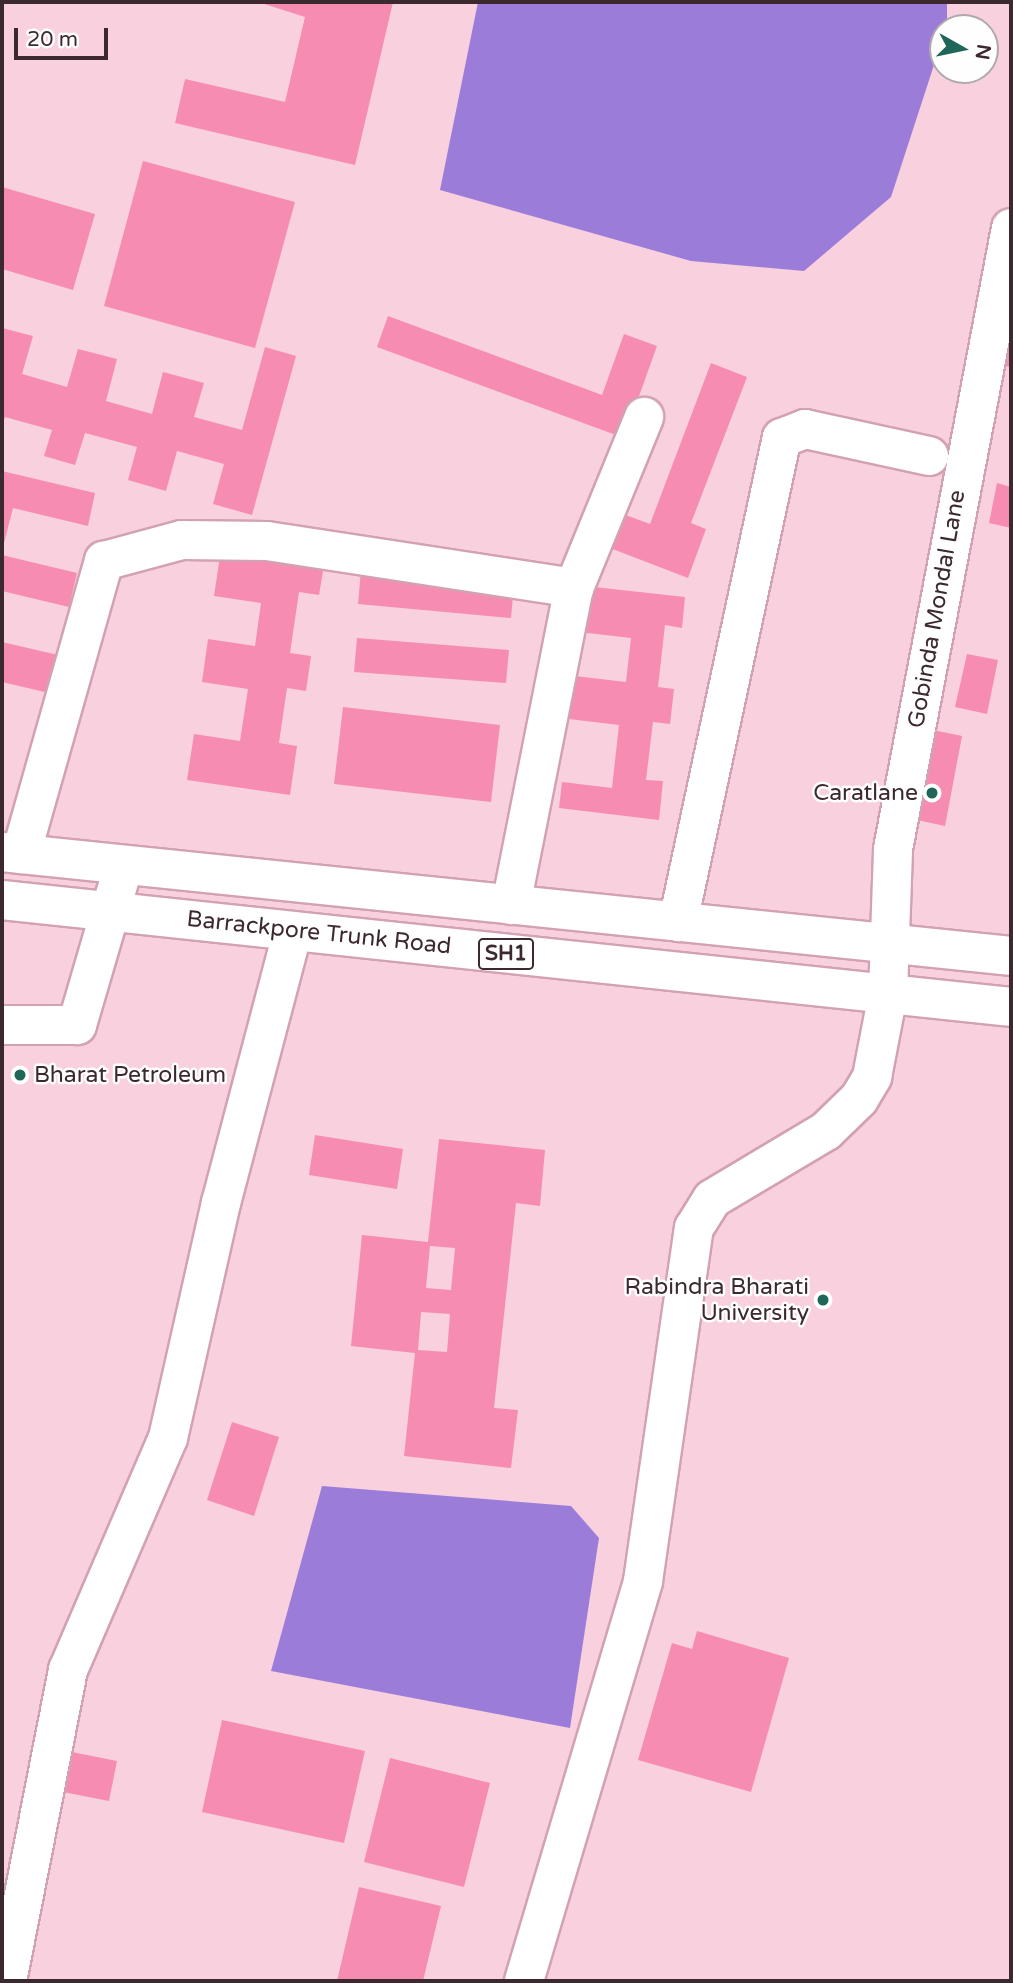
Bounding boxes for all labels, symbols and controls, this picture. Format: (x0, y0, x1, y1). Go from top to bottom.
scale bar (18, 14, 112, 58)
north arrow (929, 14, 999, 84)
text: 20 m (27, 27, 78, 52)
text: N (971, 43, 995, 61)
street label: Gobinda Mondal Lane (902, 488, 972, 730)
place label: Caratlane (813, 779, 918, 807)
marker: Caratlane (924, 785, 940, 801)
street label: Barrackpore Trunk Road (185, 905, 453, 961)
road number: SH1 (478, 936, 534, 972)
place label: Bharat Petroleum (34, 1061, 226, 1089)
marker: Bharat Petroleum (12, 1067, 28, 1083)
place label: Rabindra Bharati University (625, 1273, 809, 1327)
marker: Rabindra Bharati University (815, 1292, 831, 1308)

